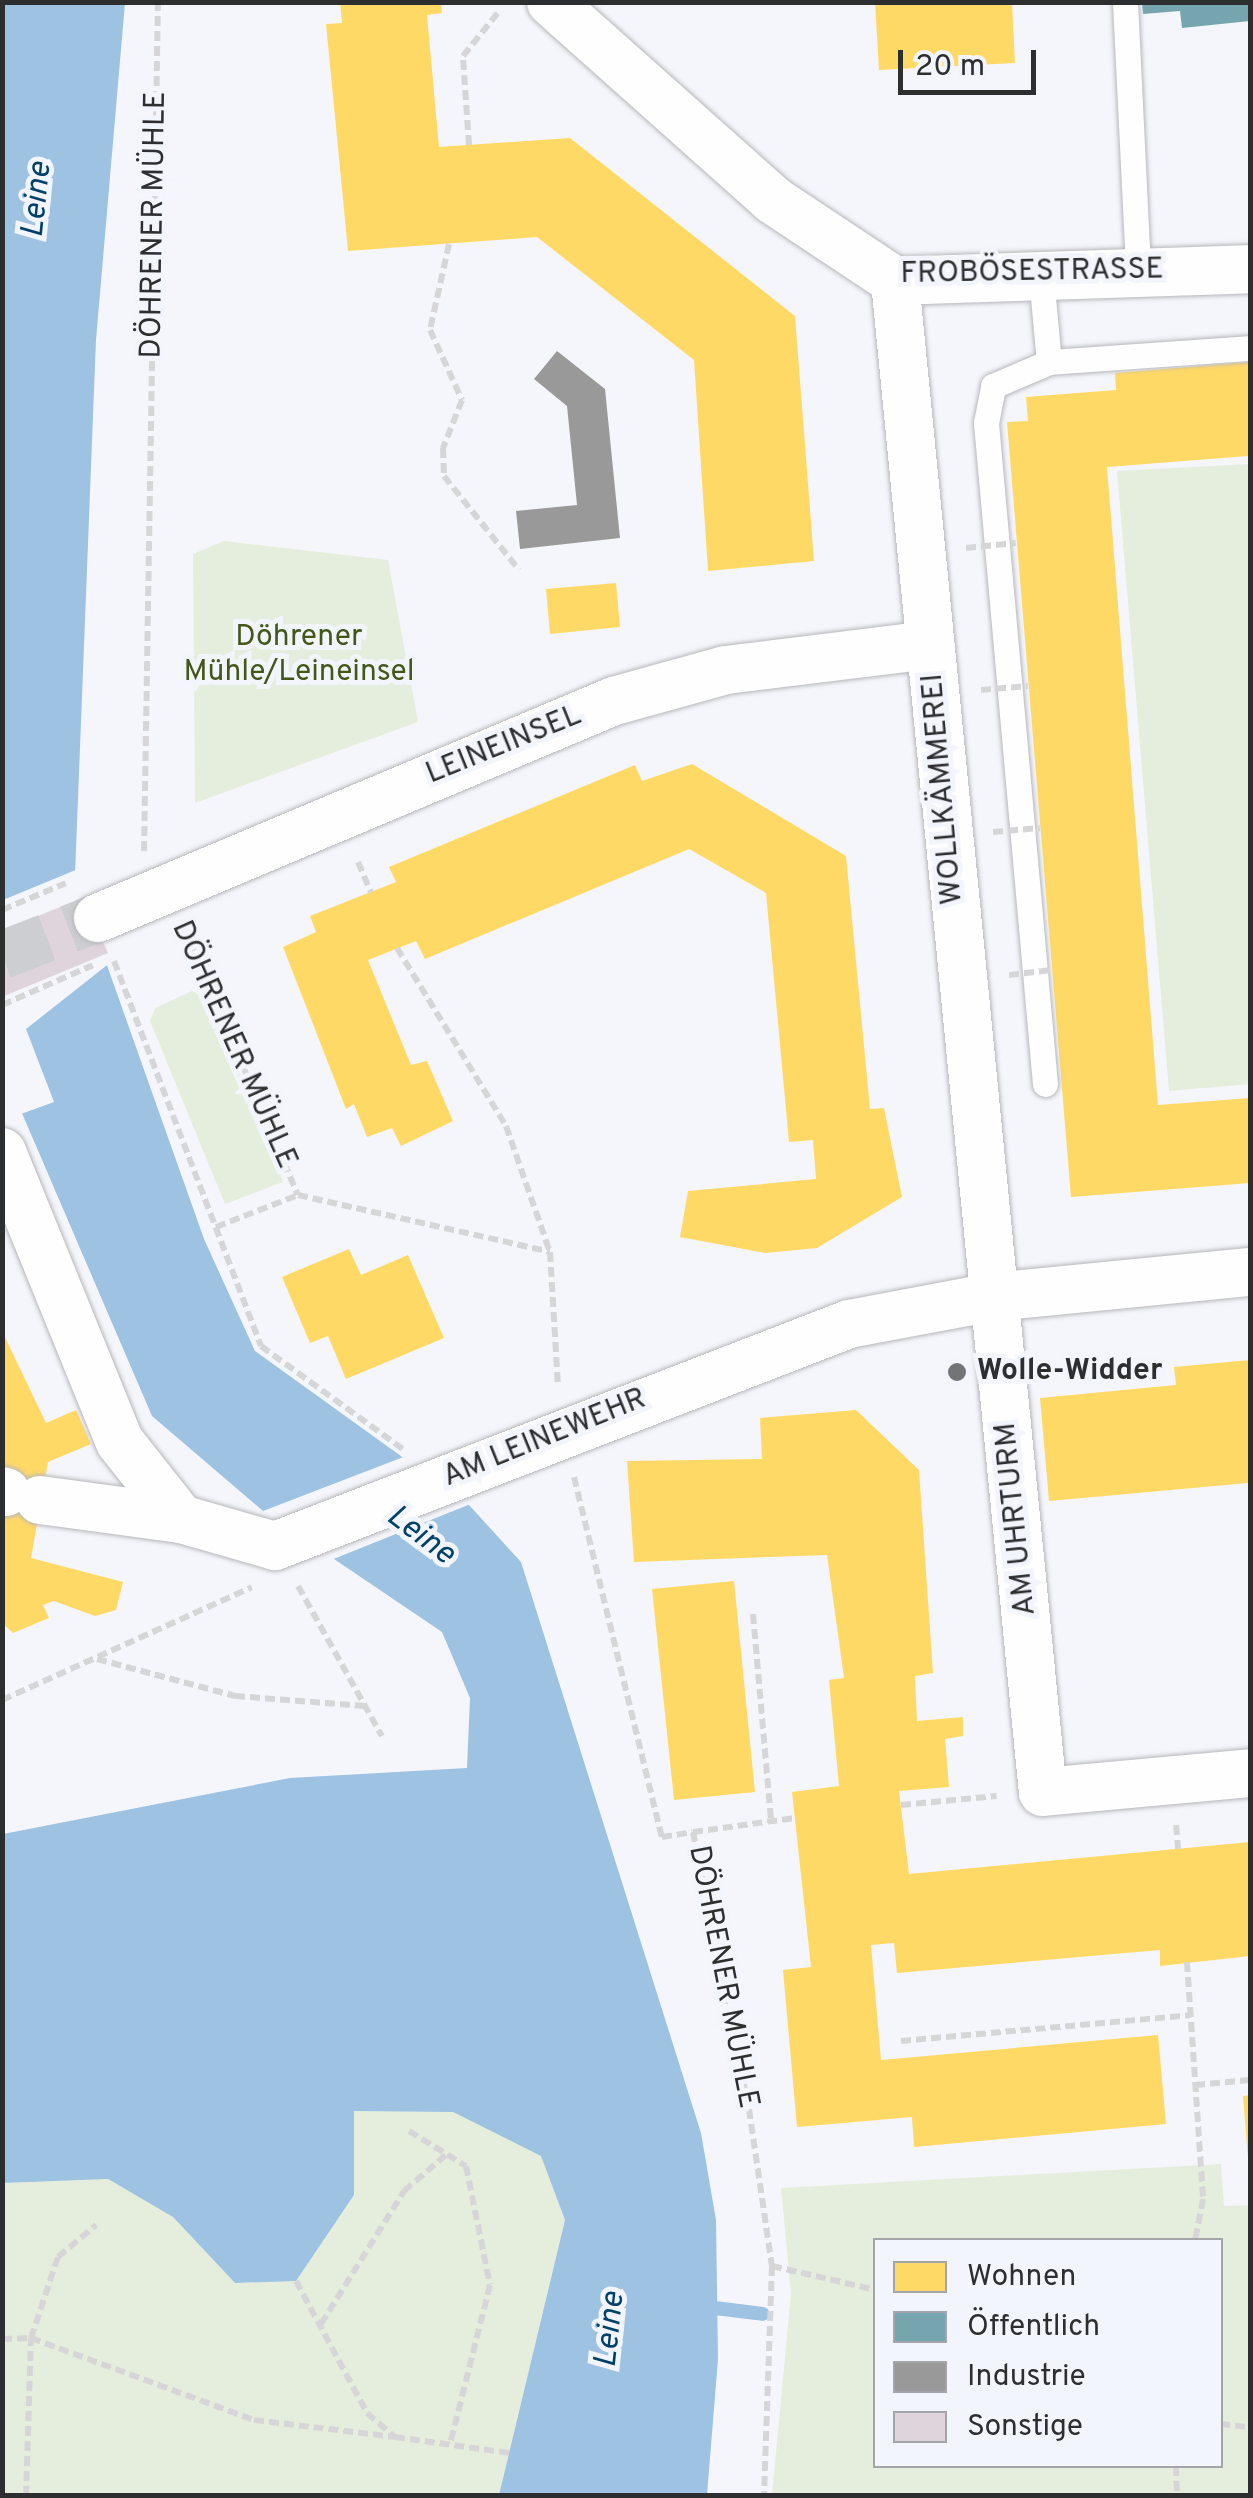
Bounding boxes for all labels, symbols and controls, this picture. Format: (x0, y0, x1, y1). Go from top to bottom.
scale bar (903, 30, 1040, 92)
text: 20 m (915, 49, 985, 86)
street label: DÖHRENER MÜHLE (135, 91, 175, 359)
water label: Leine (15, 160, 61, 240)
street label: FROBÖSESTRASSE (900, 253, 1164, 293)
park label: Döhrener Mühle/Leineinsel (183, 620, 415, 690)
street label: WOLLKÄMMEREI (916, 672, 972, 906)
street label: LEINEINSEL (421, 699, 587, 793)
street label: DÖHRENER MÜHLE (162, 916, 304, 1174)
place label: Wolle-Widder (977, 1354, 1162, 1390)
marker: Wolle-Widder (946, 1361, 968, 1383)
street label: AM LEINEWEHR (438, 1382, 652, 1496)
street label: AM UHRTURM (989, 1421, 1045, 1617)
water label: Leine (378, 1498, 462, 1574)
street label: DÖHRENER MÜHLE (679, 1842, 765, 2112)
legend (873, 2238, 1223, 2468)
text: Wohnen (967, 2259, 1076, 2296)
water label: Leine (588, 2290, 634, 2370)
text: Öffentlich (967, 2309, 1100, 2346)
text: Industrie (967, 2359, 1086, 2396)
text: Sonstige (967, 2409, 1083, 2446)

